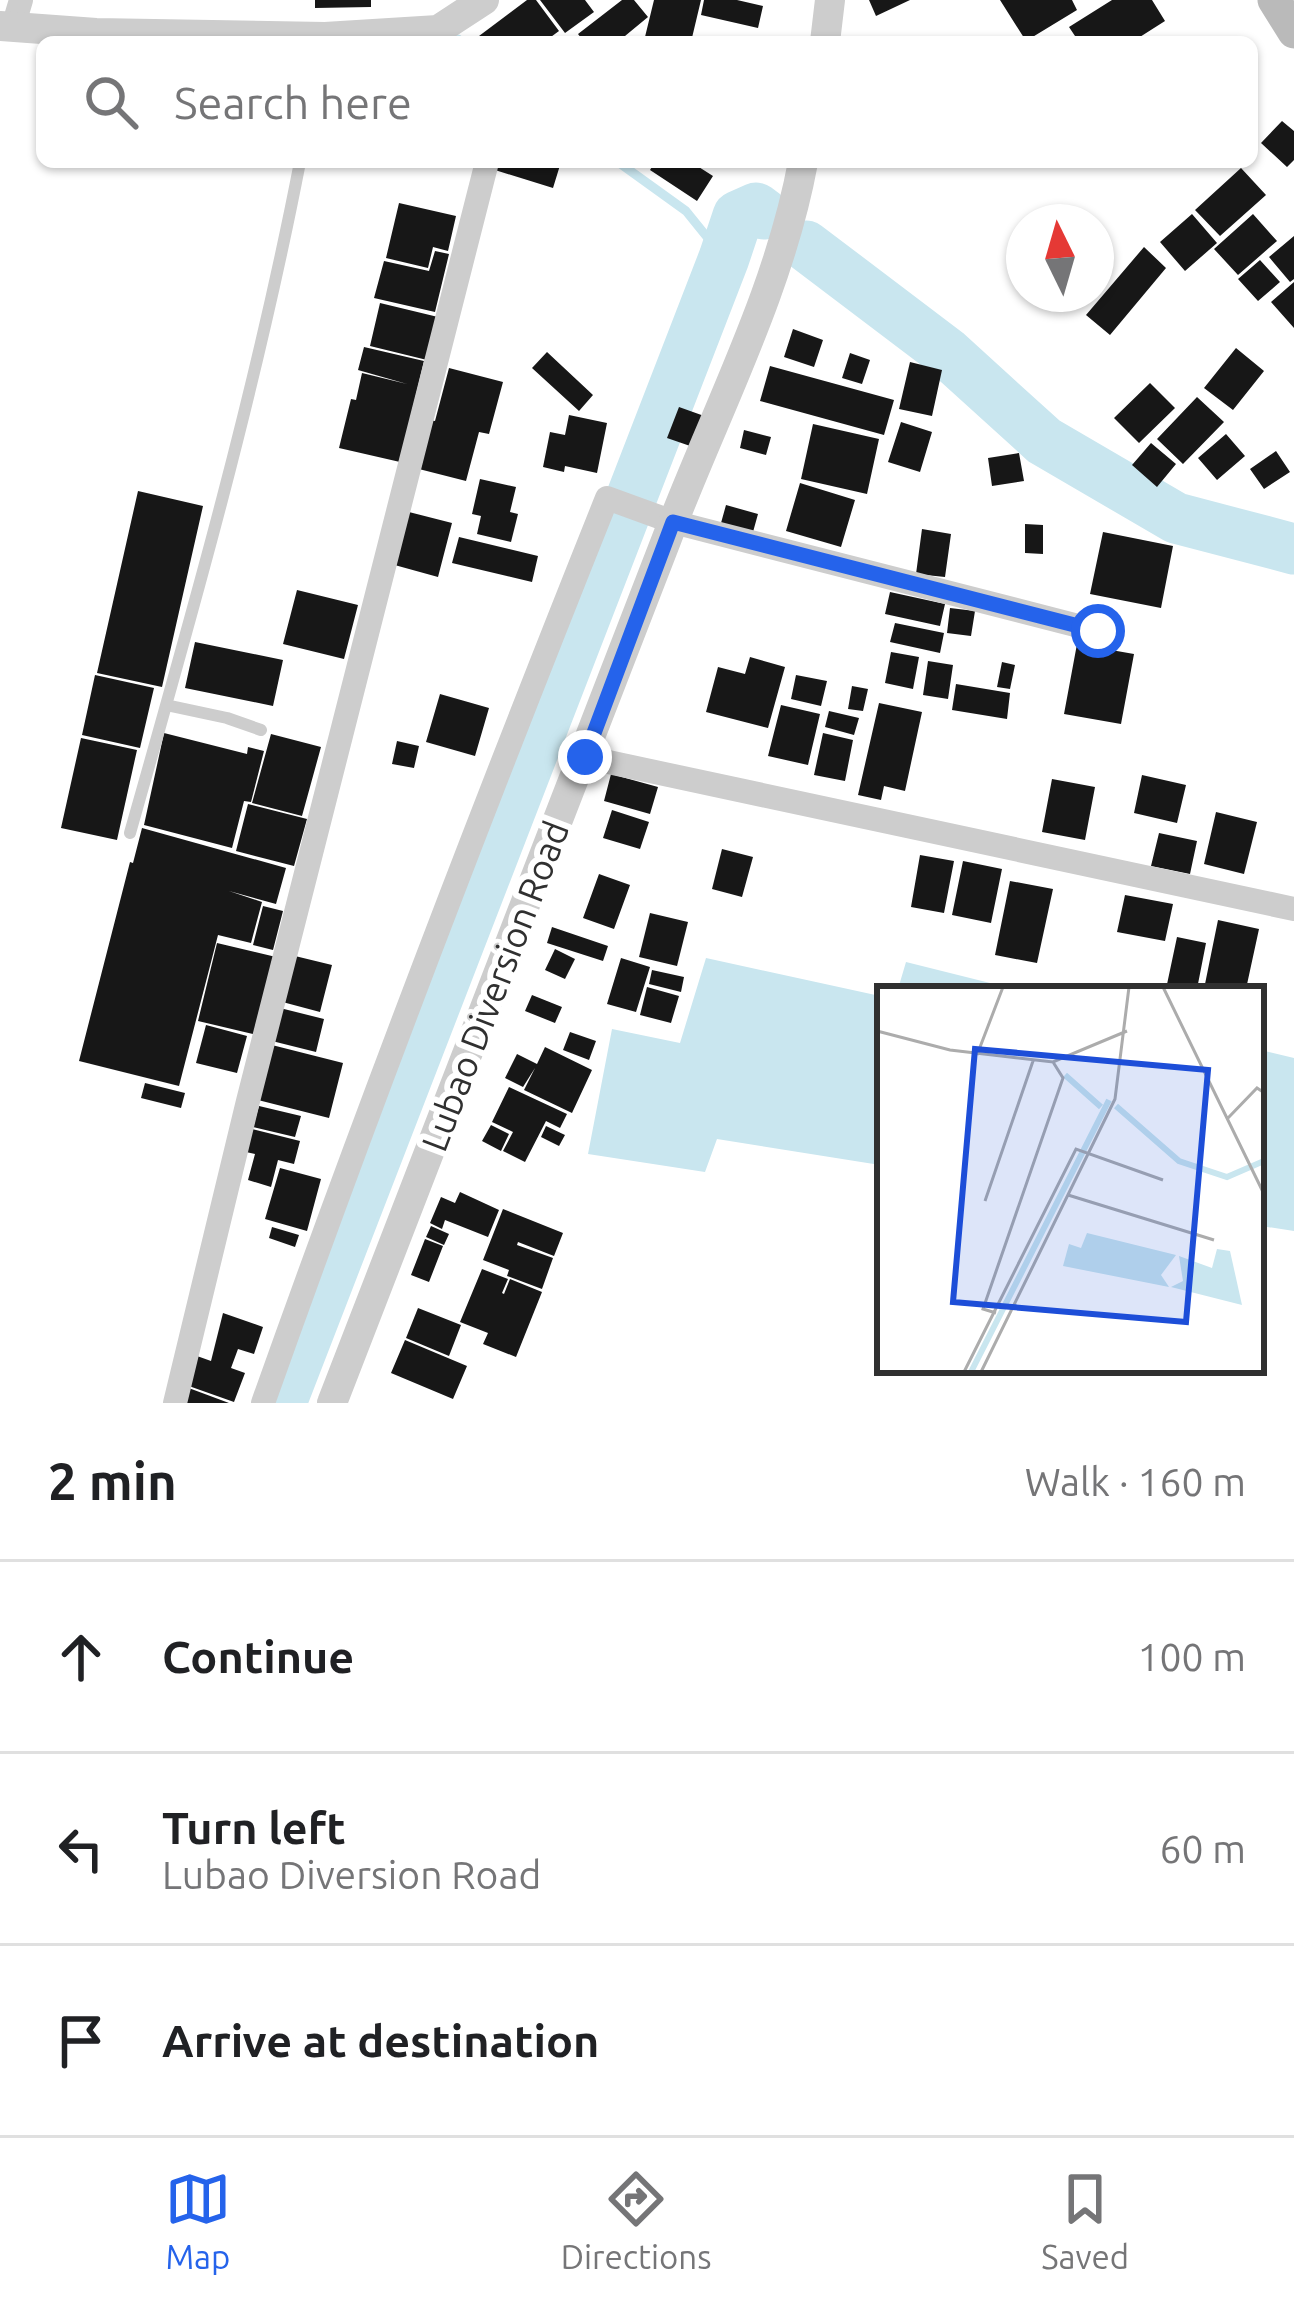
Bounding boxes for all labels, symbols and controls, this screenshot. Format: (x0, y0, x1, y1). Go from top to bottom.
search box (36, 36, 1258, 168)
icon: search (78, 69, 144, 135)
text: Search here (174, 77, 412, 128)
north arrow (1006, 204, 1114, 312)
route start (1071, 604, 1125, 658)
route end (558, 730, 612, 784)
street label: Lubao Diversion Road (413, 815, 576, 1157)
inset map (877, 986, 1264, 1373)
text: 2 min (48, 1452, 177, 1510)
text: Walk · 160 m (1025, 1460, 1246, 1503)
icon: ahead (48, 1624, 114, 1690)
text: Continue (162, 1631, 354, 1682)
text: 100 m (1137, 1635, 1246, 1678)
text: Turn left (162, 1802, 346, 1853)
icon: left (48, 1816, 114, 1882)
text: 60 m (1159, 1827, 1246, 1870)
text: Lubao Diversion Road (162, 1853, 541, 1896)
icon: arrive (48, 2008, 114, 2074)
text: Arrive at destination (162, 2015, 599, 2066)
tab: Map (165, 2166, 231, 2275)
tab: Directions (561, 2166, 711, 2275)
tab: Saved (1041, 2166, 1129, 2275)

